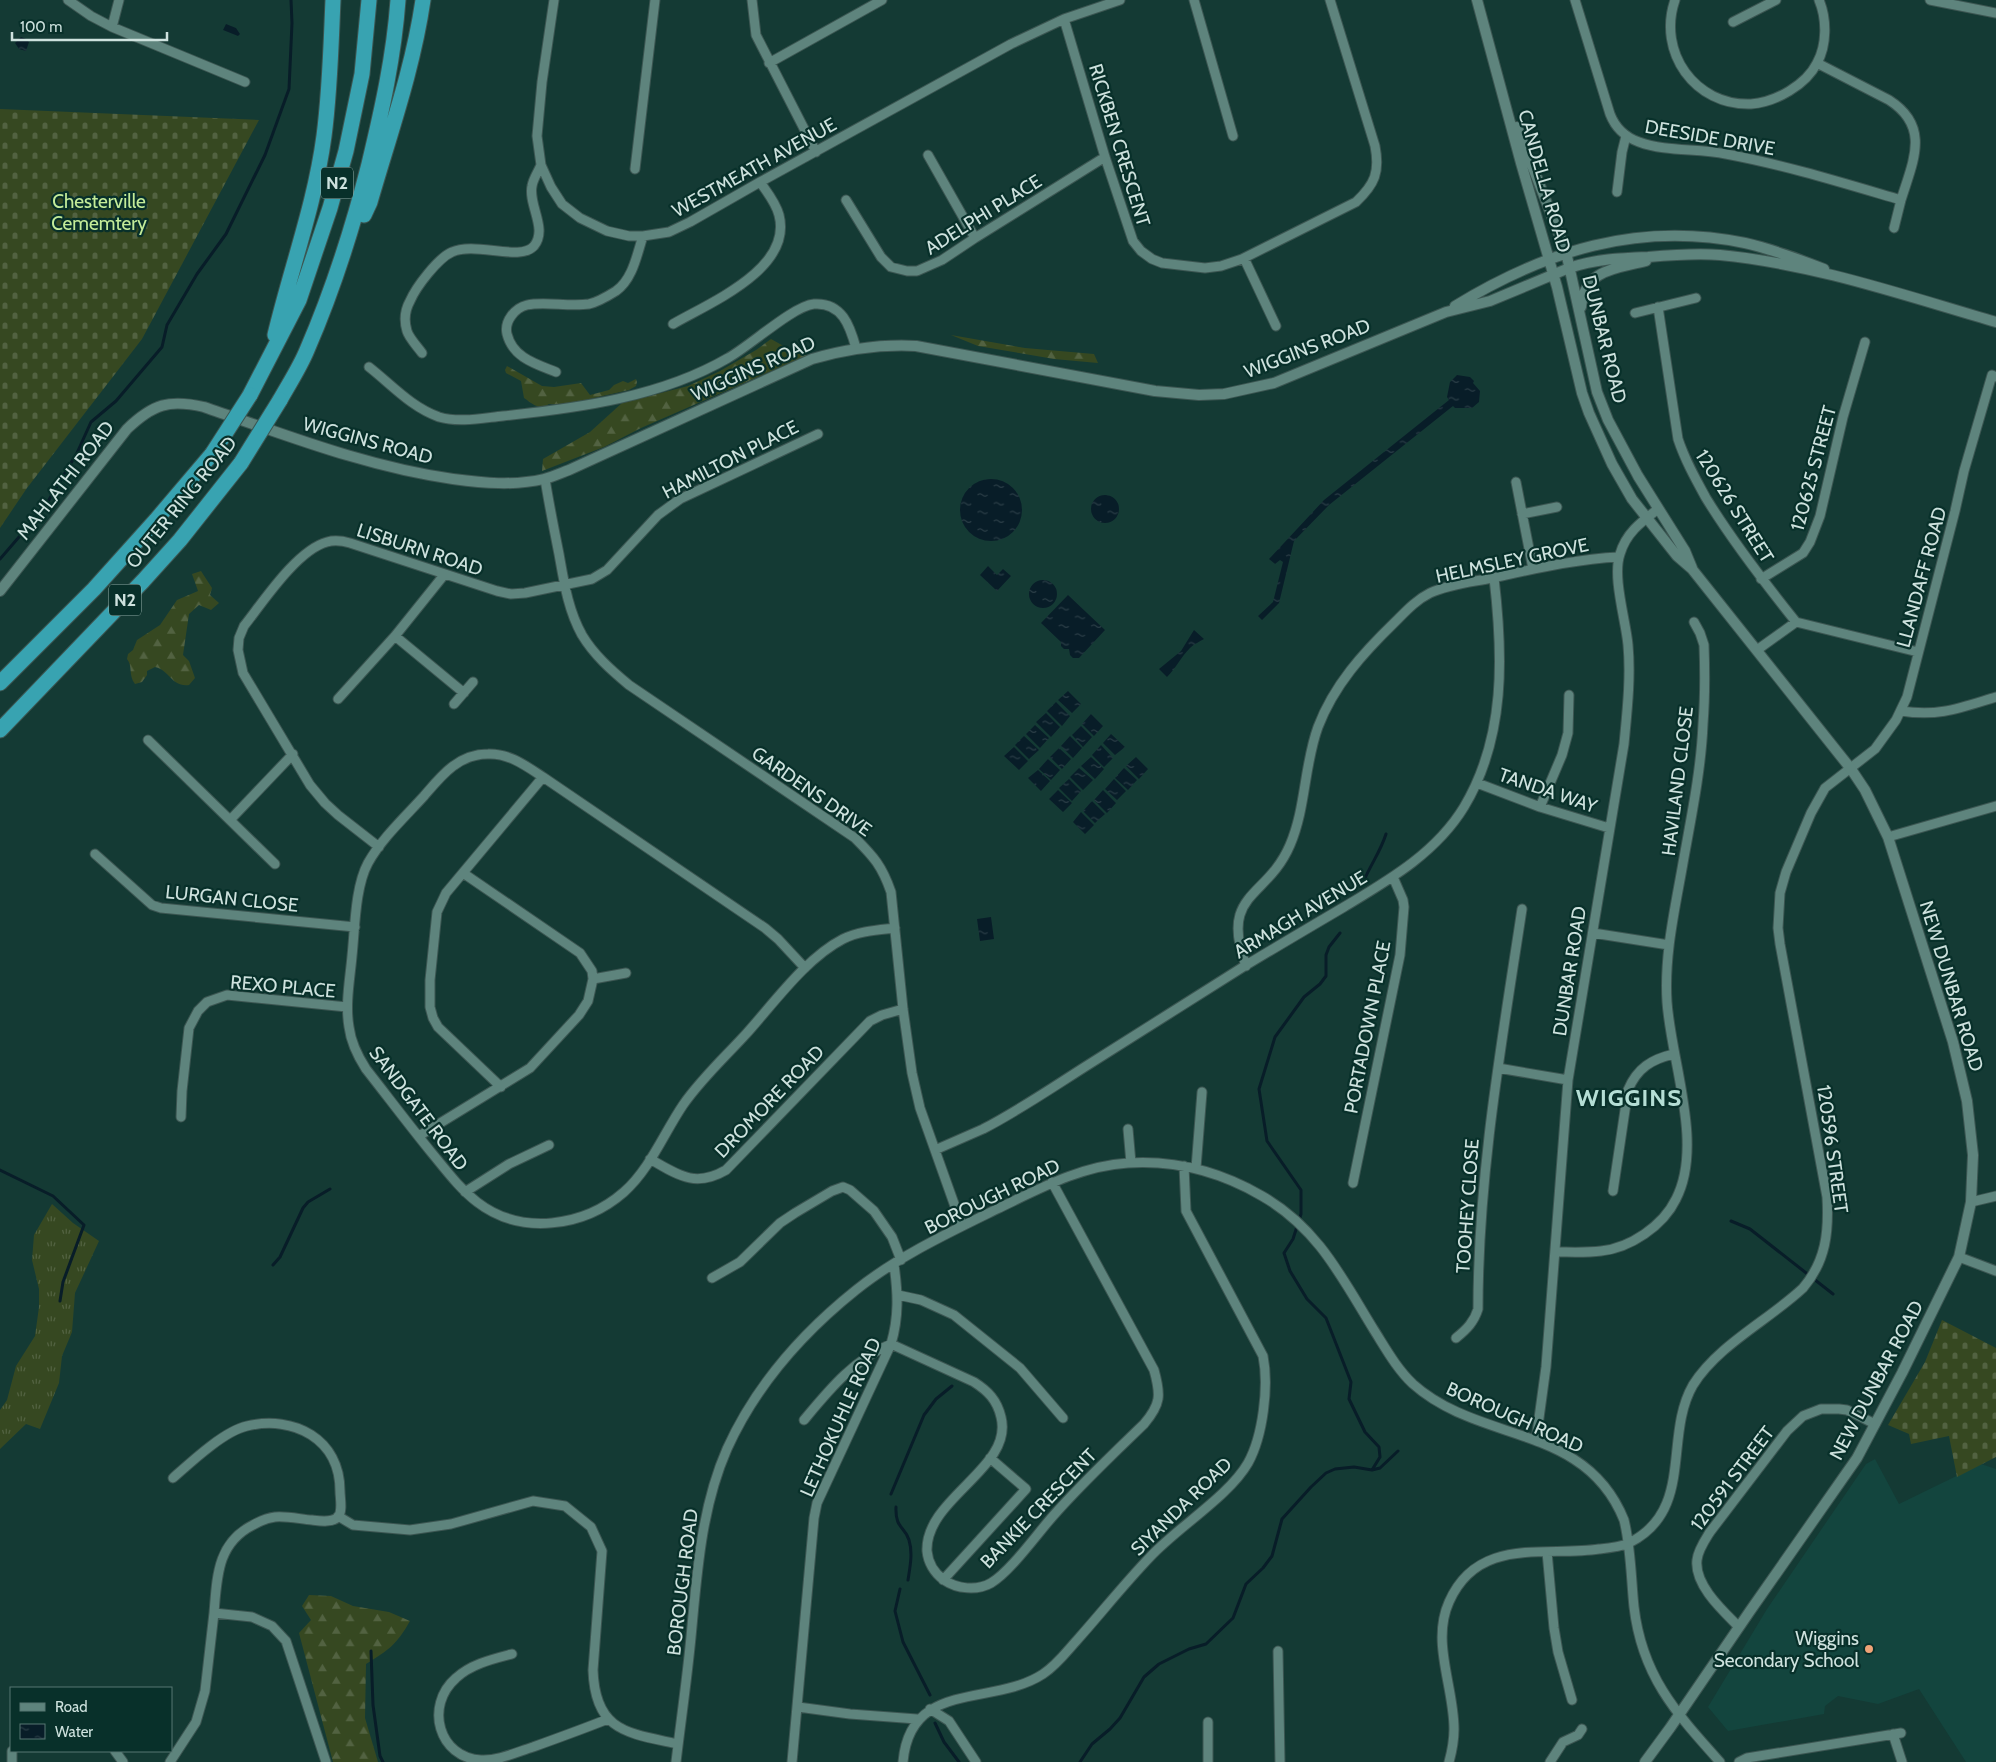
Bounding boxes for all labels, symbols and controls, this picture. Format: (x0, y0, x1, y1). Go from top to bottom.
scale bar (12, 10, 168, 42)
text: 100 m (20, 18, 62, 36)
street label: RICKBEN CRESCENT (1084, 61, 1155, 229)
street label: CANDELLA ROAD (1513, 107, 1576, 255)
street label: WESTMEATH AVENUE (668, 113, 840, 222)
street label: DEESIDE DRIVE (1643, 115, 1777, 160)
road number: N2 (321, 168, 353, 198)
street label: ADELPHI PLACE (921, 169, 1046, 259)
park label: Chesterville Cememtery (51, 190, 147, 235)
street label: DUNBAR ROAD (1577, 273, 1632, 406)
street label: WIGGINS ROAD (1241, 314, 1374, 383)
street label: WIGGINS ROAD (688, 331, 819, 406)
street label: 120625 STREET (1786, 403, 1841, 533)
street label: WIGGINS ROAD (300, 412, 435, 469)
street label: HAMILTON PLACE (658, 415, 802, 504)
street label: MAHLATHI ROAD (12, 416, 119, 544)
street label: OUTER RING ROAD (121, 432, 242, 573)
street label: 120626 STREET (1691, 445, 1779, 567)
street label: LLANDAFF ROAD (1892, 504, 1951, 650)
street label: LISBURN ROAD (354, 518, 486, 581)
street label: HELMSLEY GROVE (1434, 533, 1591, 588)
road number: N2 (109, 584, 141, 616)
street label: HAVILAND CLOSE (1657, 705, 1698, 857)
street label: GARDENS DRIVE (747, 741, 876, 841)
street label: TANDA WAY (1496, 763, 1600, 818)
street label: ARMAGH AVENUE (1230, 866, 1371, 963)
street label: LURGAN CLOSE (164, 880, 300, 917)
street label: NEW DUNBAR ROAD (1915, 898, 1988, 1074)
street label: DUNBAR ROAD (1548, 904, 1591, 1038)
street label: PORTADOWN PLACE (1339, 939, 1396, 1115)
street label: REXO PLACE (229, 970, 337, 1003)
street label: DROMORE ROAD (710, 1040, 829, 1162)
street label: SANDGATE ROAD (364, 1042, 473, 1175)
district label: WIGGINS (1576, 1083, 1682, 1112)
street label: 120596 STREET (1812, 1083, 1853, 1215)
street label: TOOHEY CLOSE (1451, 1138, 1484, 1274)
street label: BOROUGH ROAD (921, 1154, 1064, 1239)
street label: NEW DUNBAR ROAD (1825, 1296, 1928, 1464)
street label: LETHOKUHLE ROAD (795, 1334, 886, 1500)
street label: BOROUGH ROAD (1443, 1377, 1587, 1458)
street label: 120591 STREET (1686, 1422, 1779, 1535)
street label: BANKIE CRESCENT (975, 1444, 1101, 1573)
street label: SIYANDA ROAD (1126, 1452, 1237, 1560)
street label: BOROUGH ROAD (662, 1507, 703, 1657)
place label: Wiggins Secondary School (1714, 1627, 1860, 1672)
marker: Wiggins Secondary School (1863, 1643, 1875, 1655)
legend (10, 1687, 172, 1752)
text: Road (55, 1698, 88, 1716)
text: Water (55, 1723, 93, 1741)

